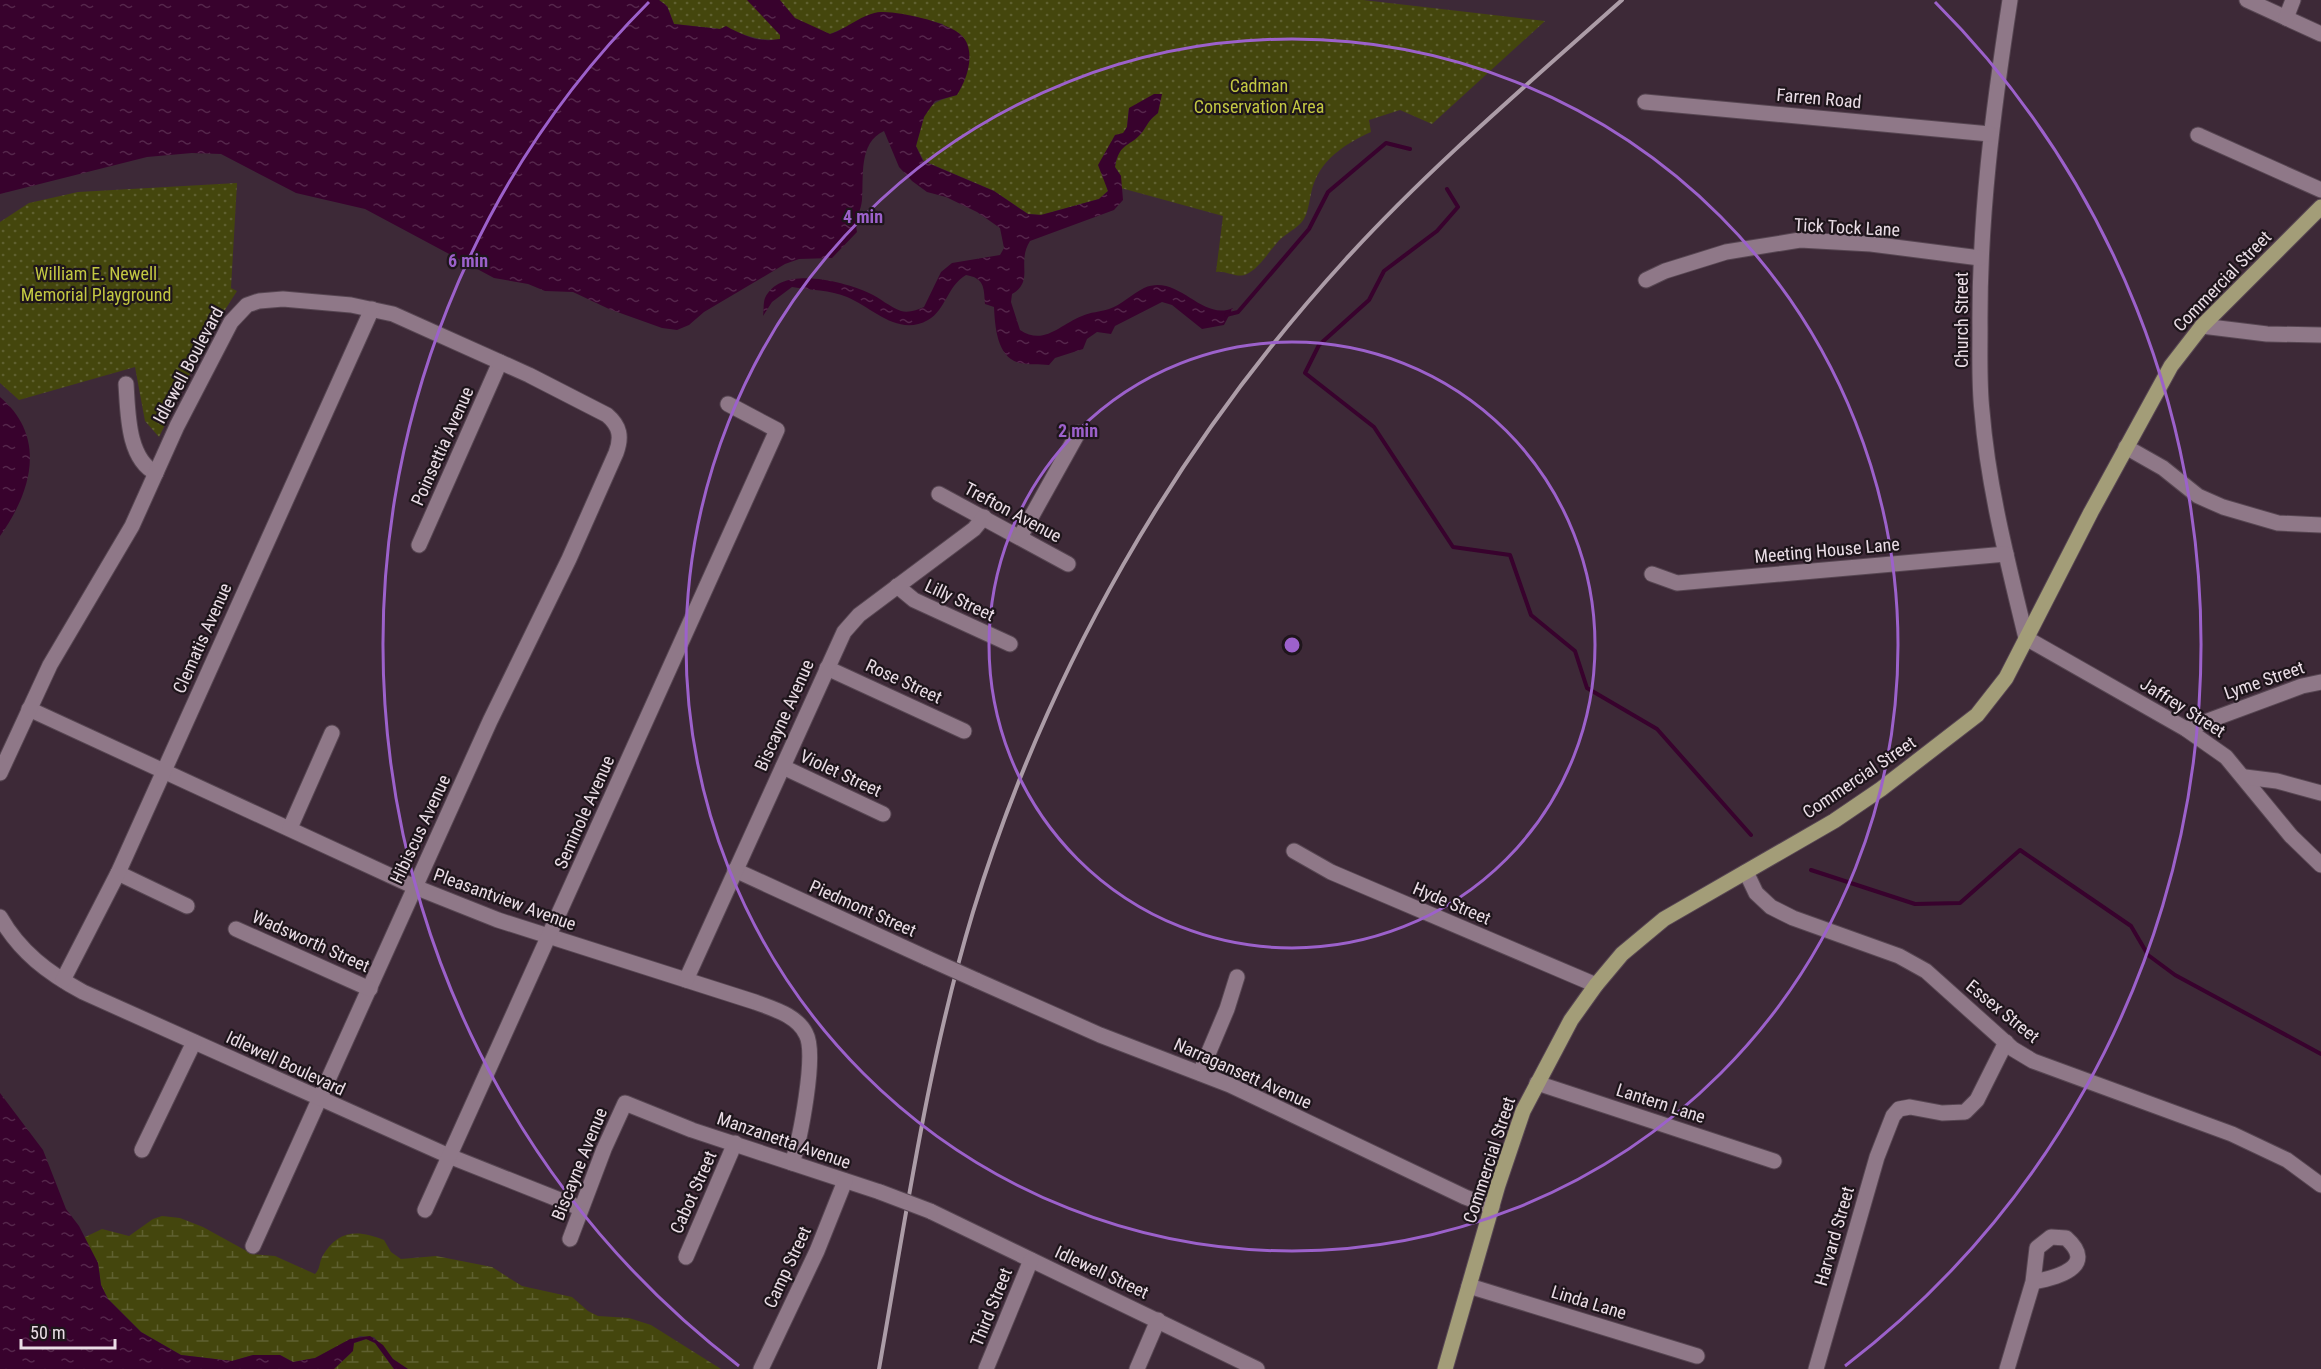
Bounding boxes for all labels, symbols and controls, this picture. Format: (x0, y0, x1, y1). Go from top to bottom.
park label: Cadman Conservation Area (1194, 75, 1324, 117)
street label: Farren Road (1776, 84, 1862, 112)
text: 4 min (843, 206, 883, 227)
street label: Tick Tock Lane (1793, 214, 1901, 240)
street label: Commercial Street (2169, 226, 2275, 336)
text: 6 min (448, 250, 488, 271)
park label: William E. Newell Memorial Playground (21, 263, 171, 305)
street label: Church Street (1951, 272, 1972, 368)
street label: Idlewell Boulevard (148, 303, 228, 427)
street label: Poinsettia Avenue (406, 383, 478, 509)
text: 2 min (1058, 420, 1098, 441)
street label: Trefton Avenue (961, 478, 1065, 546)
street label: Meeting House Lane (1754, 533, 1900, 567)
street label: Lilly Street (922, 575, 998, 625)
street label: Clematis Avenue (168, 580, 236, 696)
centre of rings (1282, 635, 1302, 655)
street label: Rose Street (863, 654, 945, 708)
street label: Biscayne Avenue (750, 656, 818, 774)
street label: Lyme Street (2221, 657, 2307, 703)
street label: Jaffrey Street (2137, 673, 2229, 741)
street label: Commercial Street (1799, 731, 1919, 823)
street label: Violet Street (797, 745, 885, 801)
street label: Seminole Avenue (550, 752, 618, 872)
street label: Hibiscus Avenue (386, 771, 454, 887)
street label: Pleasantview Avenue (431, 863, 579, 935)
street label: Piedmont Street (806, 875, 920, 941)
street label: Hyde Street (1410, 877, 1494, 929)
street label: Wadsworth Street (249, 906, 373, 976)
street label: Essex Street (1962, 975, 2044, 1047)
street label: Idlewell Boulevard (223, 1026, 349, 1100)
street label: Narragansett Avenue (1171, 1033, 1315, 1113)
street label: Lantern Lane (1614, 1079, 1708, 1127)
street label: Commercial Street (1459, 1094, 1519, 1226)
street label: Biscayne Avenue (547, 1105, 611, 1223)
street label: Manzanetta Avenue (714, 1107, 854, 1173)
street label: Cabot Street (665, 1147, 721, 1237)
street label: Harvard Street (1810, 1184, 1858, 1288)
street label: Camp Street (759, 1223, 815, 1311)
street label: Idlewell Street (1052, 1241, 1152, 1303)
street label: Third Street (966, 1265, 1016, 1349)
street label: Linda Lane (1549, 1281, 1629, 1323)
scale bar (21, 1312, 116, 1350)
text: 50 m (30, 1322, 65, 1343)

